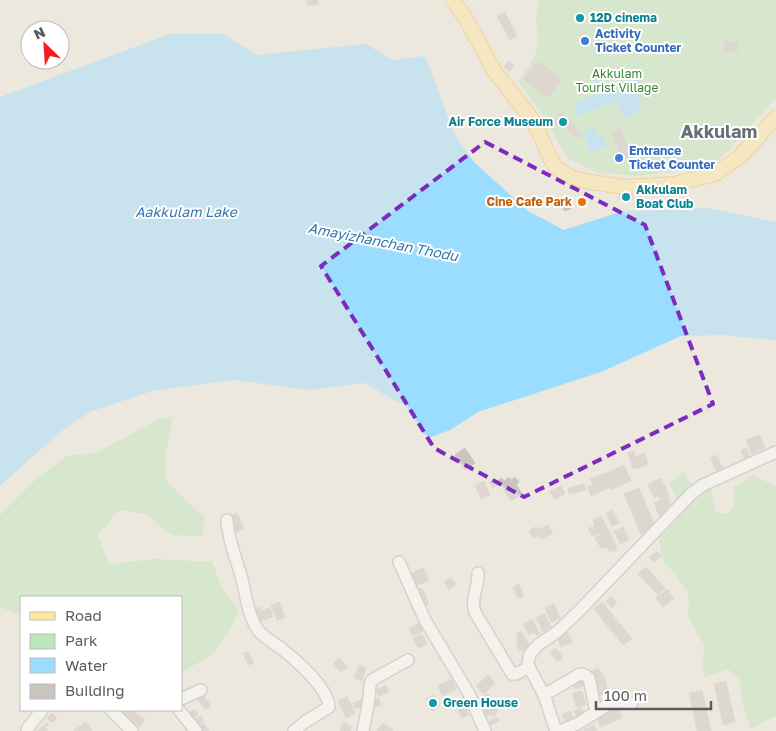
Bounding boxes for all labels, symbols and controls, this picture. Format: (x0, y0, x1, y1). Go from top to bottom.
place label: 12D cinema (590, 10, 657, 25)
marker: 12D cinema (574, 12, 586, 24)
north arrow (20, 20, 70, 70)
text: N (31, 23, 48, 43)
place label: Activity Ticket Counter (595, 26, 682, 55)
marker: Activity Ticket Counter (579, 35, 591, 47)
park label: Akkulam Tourist Village (576, 66, 659, 95)
place label: Air Force Museum (449, 114, 553, 129)
marker: Air Force Museum (557, 116, 569, 128)
district label: Akkulam (681, 120, 757, 142)
place label: Entrance Ticket Counter (629, 143, 716, 172)
marker: Entrance Ticket Counter (613, 152, 625, 164)
place label: Akkulam Boat Club (636, 182, 694, 211)
marker: Akkulam Boat Club (620, 191, 632, 203)
place label: Cine Cafe Park (487, 194, 572, 209)
marker: Cine Cafe Park (576, 196, 588, 208)
water label: Aakkulam Lake (135, 203, 238, 220)
water label: Amayizhanchan Thodu (307, 219, 461, 265)
legend (20, 596, 182, 711)
text: Road (65, 606, 102, 624)
text: Park (65, 631, 98, 649)
text: Water (65, 656, 108, 674)
scale bar (596, 678, 711, 710)
text: Building (65, 681, 125, 699)
text: 100 m (604, 686, 647, 704)
place label: Green House (443, 695, 518, 710)
marker: Green House (427, 697, 439, 709)

